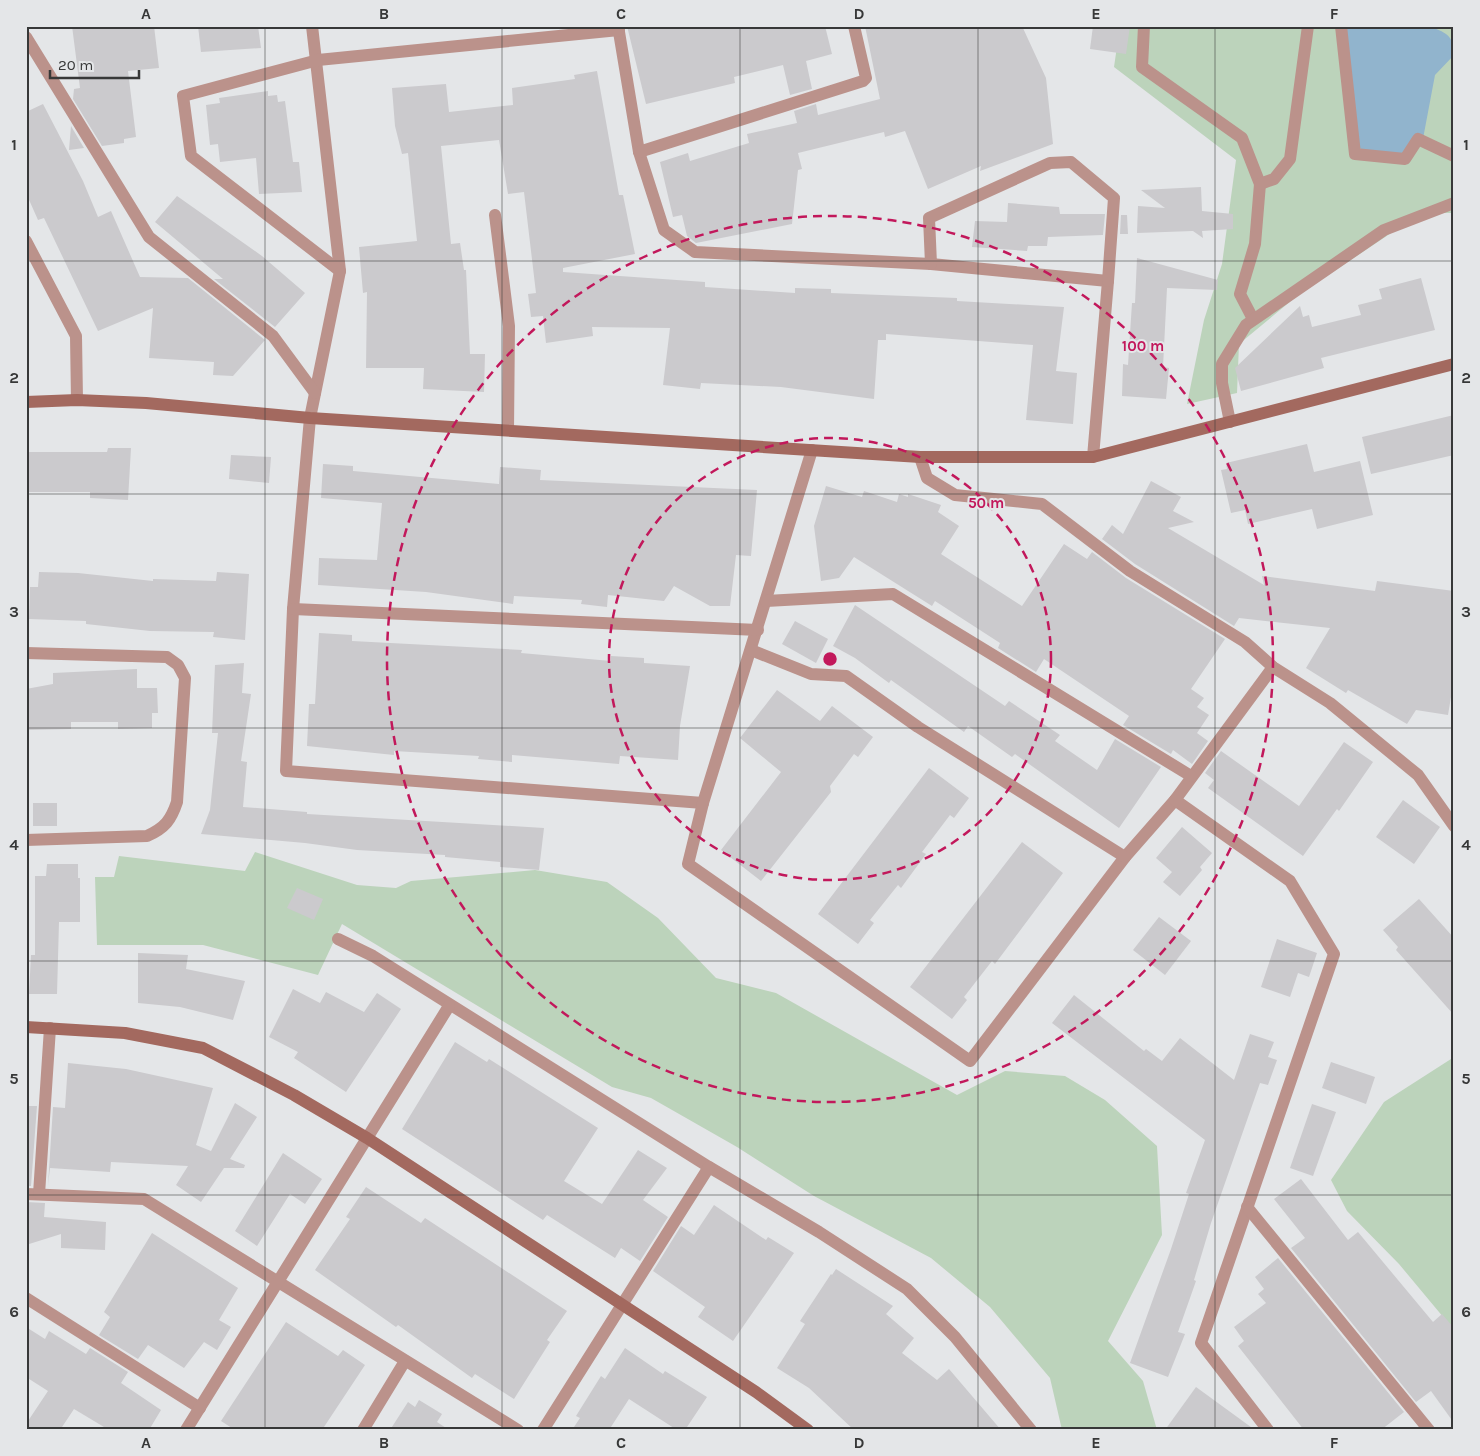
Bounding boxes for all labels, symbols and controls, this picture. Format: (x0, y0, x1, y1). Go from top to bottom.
text: A (141, 4, 151, 23)
text: B (379, 4, 389, 23)
text: C (616, 4, 626, 23)
text: D (854, 4, 865, 23)
text: E (1091, 4, 1101, 23)
text: F (1330, 4, 1339, 23)
scale bar (50, 48, 139, 80)
text: 20 m (58, 56, 93, 74)
text: 1 (11, 135, 17, 154)
text: 1 (1463, 135, 1469, 154)
text: 100 m (1122, 337, 1164, 355)
text: 2 (9, 368, 19, 387)
text: 2 (1461, 368, 1471, 387)
text: 50 m (968, 494, 1004, 512)
text: 3 (9, 602, 19, 621)
text: 3 (1461, 602, 1471, 621)
centre of rings (821, 650, 839, 668)
text: 4 (9, 835, 19, 854)
text: 4 (1461, 835, 1471, 854)
text: 5 (9, 1069, 19, 1088)
text: 5 (1461, 1069, 1471, 1088)
text: 6 (9, 1302, 19, 1321)
text: 6 (1461, 1302, 1471, 1321)
text: A (141, 1433, 151, 1452)
text: B (379, 1433, 389, 1452)
text: C (616, 1433, 626, 1452)
text: D (854, 1433, 865, 1452)
text: E (1091, 1433, 1101, 1452)
text: F (1330, 1433, 1339, 1452)

